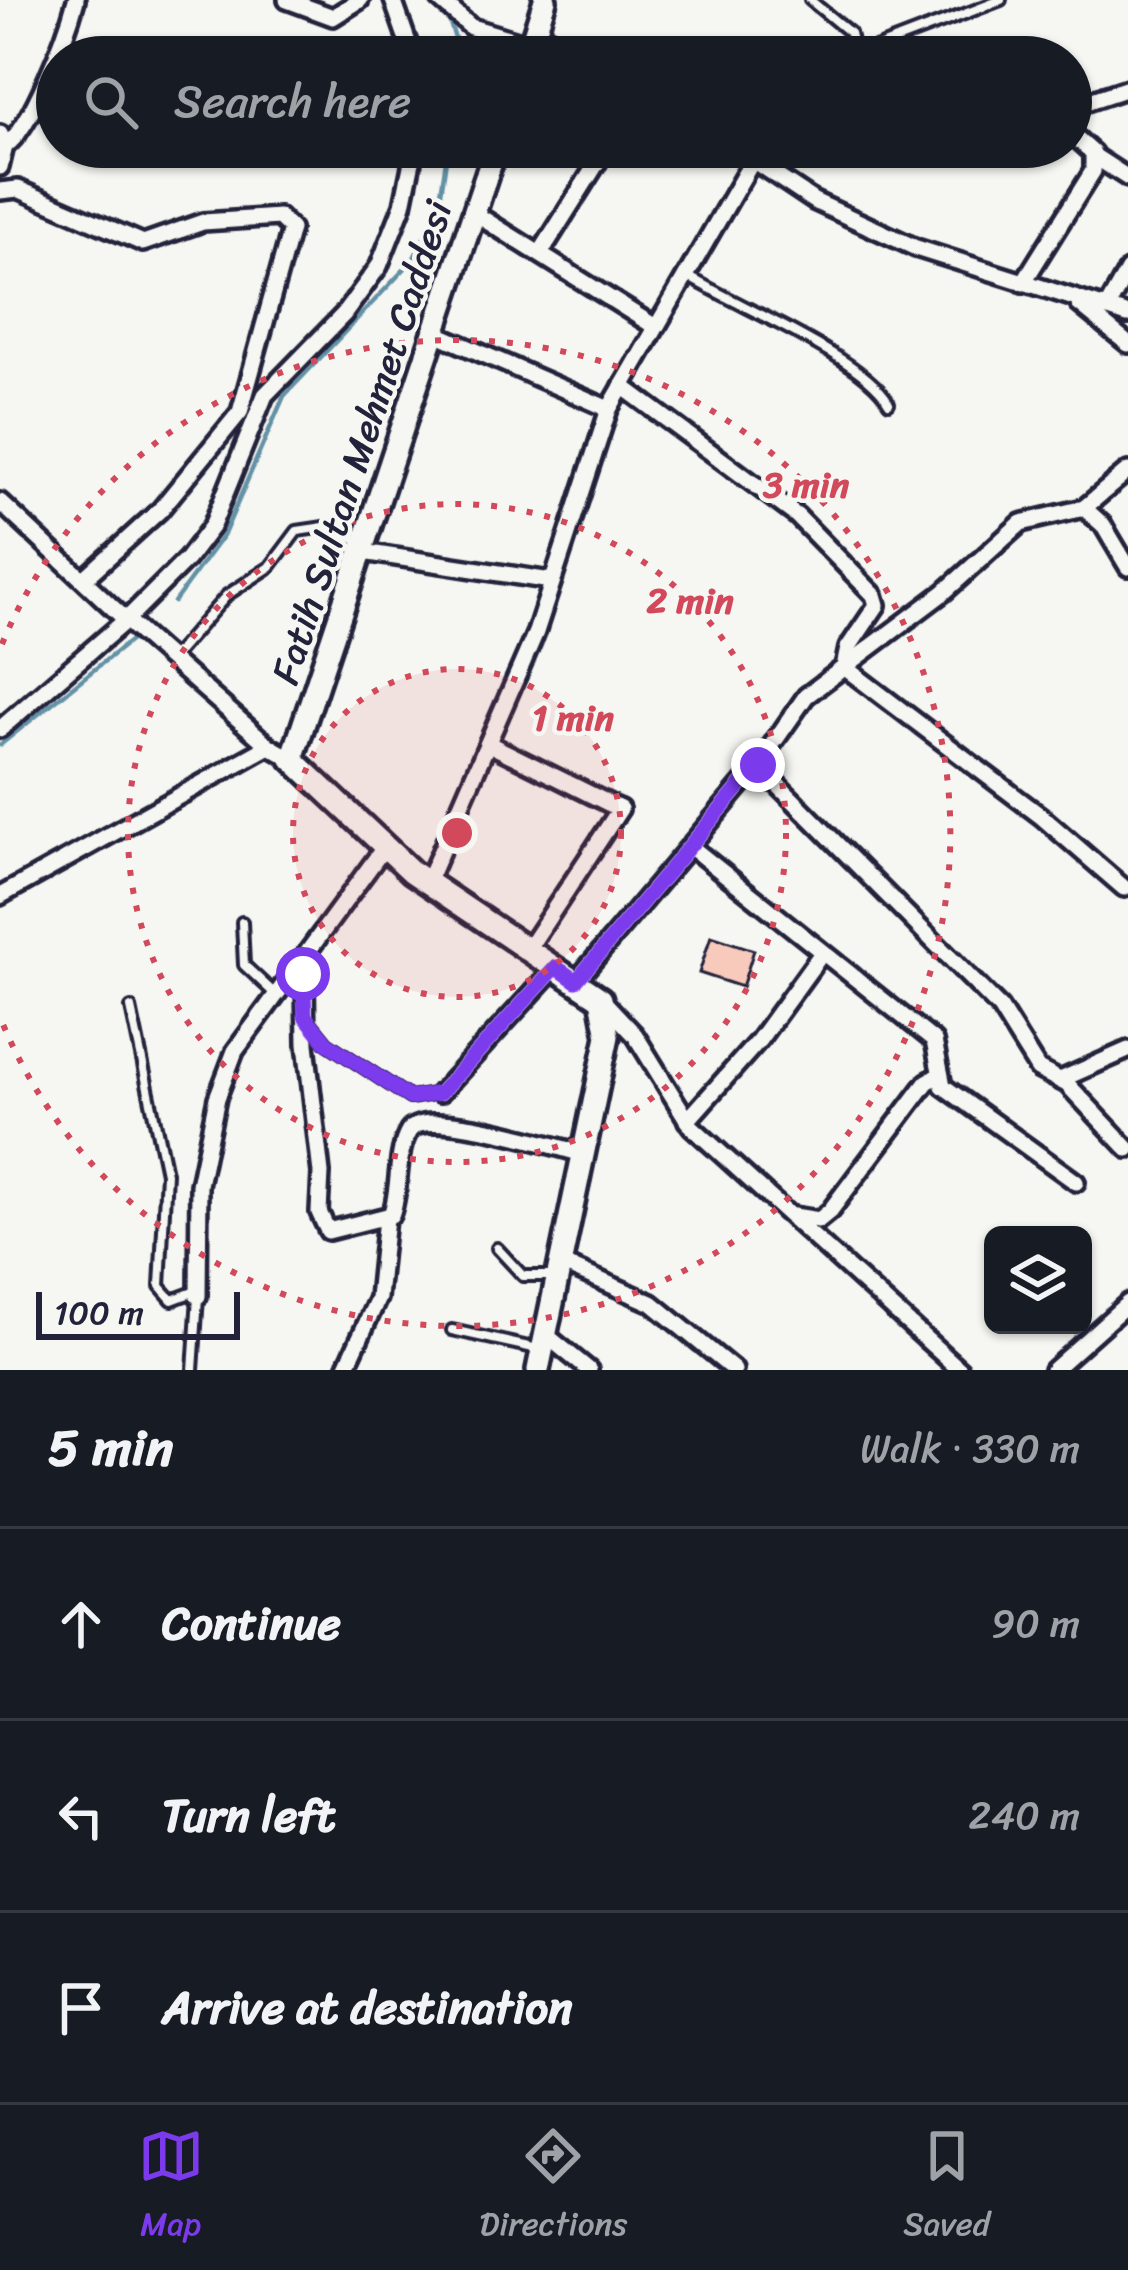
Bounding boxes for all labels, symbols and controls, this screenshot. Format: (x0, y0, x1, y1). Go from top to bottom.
search box (36, 36, 1092, 168)
text: Search here (174, 62, 411, 142)
icon: search (78, 69, 144, 135)
street label: Fatih Sultan Mehmet Caddesi (251, 190, 473, 693)
text: 3 min (762, 453, 850, 517)
text: 2 min (646, 569, 734, 633)
text: 1 min (532, 686, 614, 750)
route end (731, 738, 785, 792)
centre of rings (436, 812, 478, 854)
route start (276, 947, 330, 1001)
map controls (984, 1226, 1092, 1334)
button: layers (984, 1226, 1092, 1334)
text: 100 m (54, 1284, 144, 1342)
scale bar (36, 1286, 240, 1339)
text: 5 min (48, 1403, 173, 1493)
text: Walk · 330 m (860, 1414, 1080, 1483)
text: Continue (162, 1584, 341, 1664)
text: 90 m (991, 1589, 1080, 1658)
icon: ahead (48, 1591, 114, 1657)
text: Turn left (162, 1776, 335, 1856)
text: 240 m (968, 1781, 1080, 1850)
icon: left (48, 1783, 114, 1849)
text: Arrive at destination (162, 1968, 572, 2048)
icon: arrive (48, 1975, 114, 2041)
tab: Map (138, 2123, 204, 2253)
tab: Directions (480, 2123, 627, 2253)
tab: Saved (903, 2123, 990, 2253)

